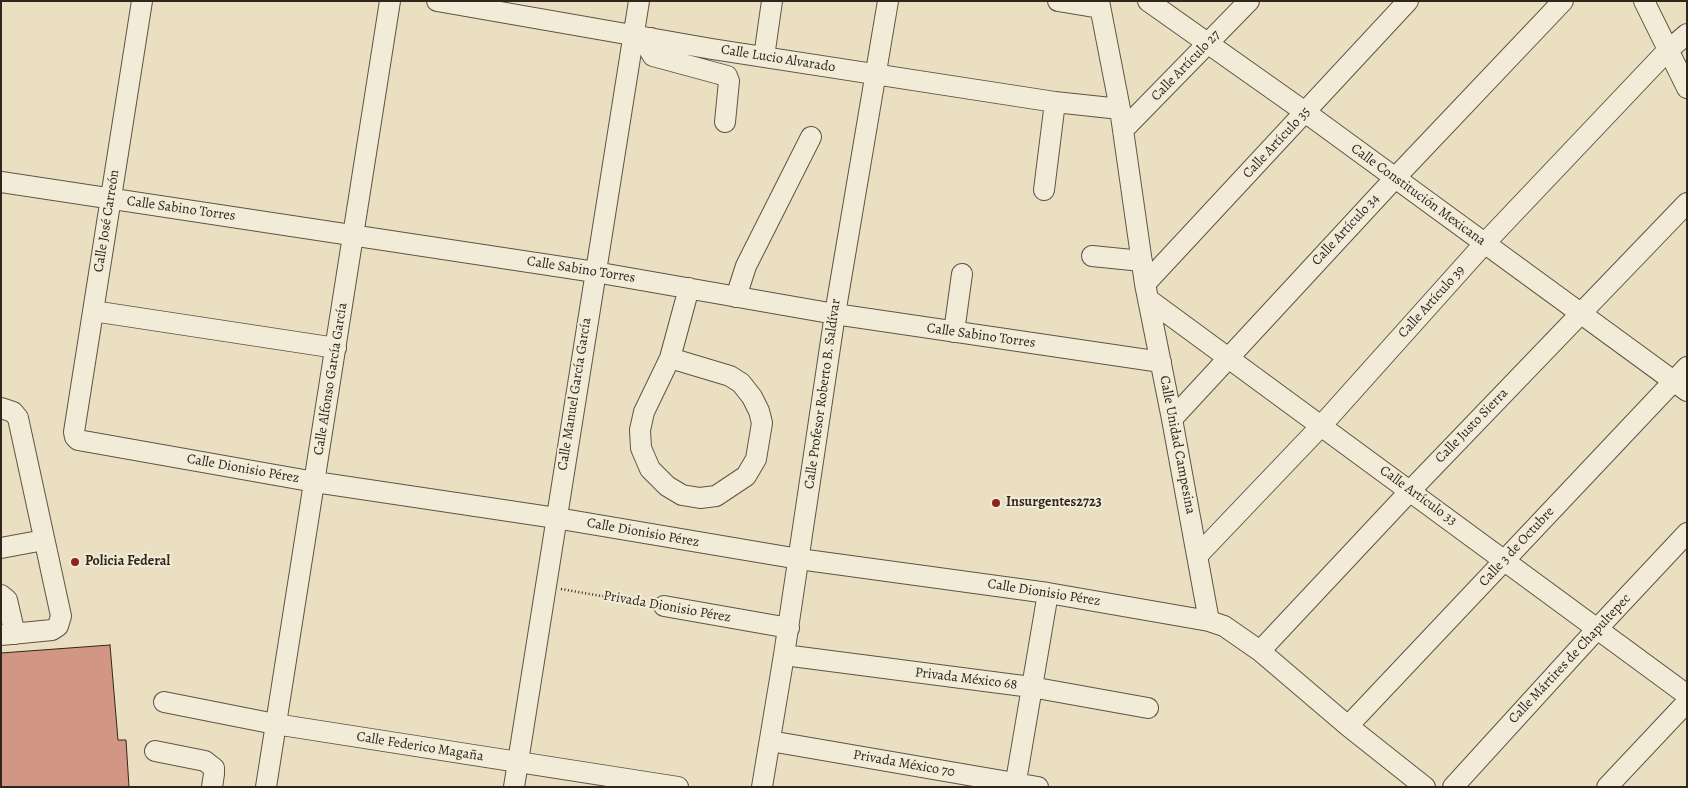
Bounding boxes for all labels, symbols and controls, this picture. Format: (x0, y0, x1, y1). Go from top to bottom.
street label: Calle Artículo 27 (1148, 27, 1224, 105)
street label: Calle Lucio Alvarado (720, 42, 836, 76)
street label: Calle Artículo 35 (1240, 104, 1314, 182)
street label: Calle Constitución Mexicana (1347, 140, 1489, 250)
street label: Calle José Carreón (91, 169, 123, 273)
street label: Calle Artículo 34 (1309, 191, 1383, 269)
street label: Calle Sabino Torres (126, 193, 236, 225)
street label: Calle Sabino Torres (526, 253, 636, 287)
street label: Calle Artículo 39 (1395, 262, 1469, 342)
street label: Calle Profesor Roberto B. Saldívar (801, 298, 845, 490)
street label: Calle Alfonso García García (311, 301, 351, 457)
street label: Calle Manuel García García (555, 316, 595, 472)
street label: Calle Sabino Torres (926, 320, 1036, 352)
street label: Calle Unidad Campesina (1155, 374, 1199, 516)
street label: Calle Justo Sierra (1432, 385, 1512, 467)
street label: Calle Dionisio Pérez (185, 451, 301, 487)
street label: Calle Artículo 33 (1376, 462, 1460, 530)
place label: Insurgentes2723 (1006, 495, 1102, 511)
marker: Insurgentes2723 (990, 497, 1002, 509)
street label: Calle 3 de Octubre (1476, 504, 1558, 590)
street label: Calle Dionisio Pérez (585, 515, 701, 551)
place label: Policia Federal (85, 554, 170, 570)
marker: Policia Federal (69, 556, 81, 568)
street label: Calle Dionisio Pérez (986, 576, 1102, 610)
street label: Privada Dionisio Pérez (602, 588, 732, 626)
street label: Calle Mártires de Chapultepec (1505, 591, 1635, 727)
street label: Privada México 68 (914, 664, 1018, 694)
street label: Calle Federico Magaña (355, 729, 485, 765)
street label: Privada México 70 (852, 747, 956, 781)

